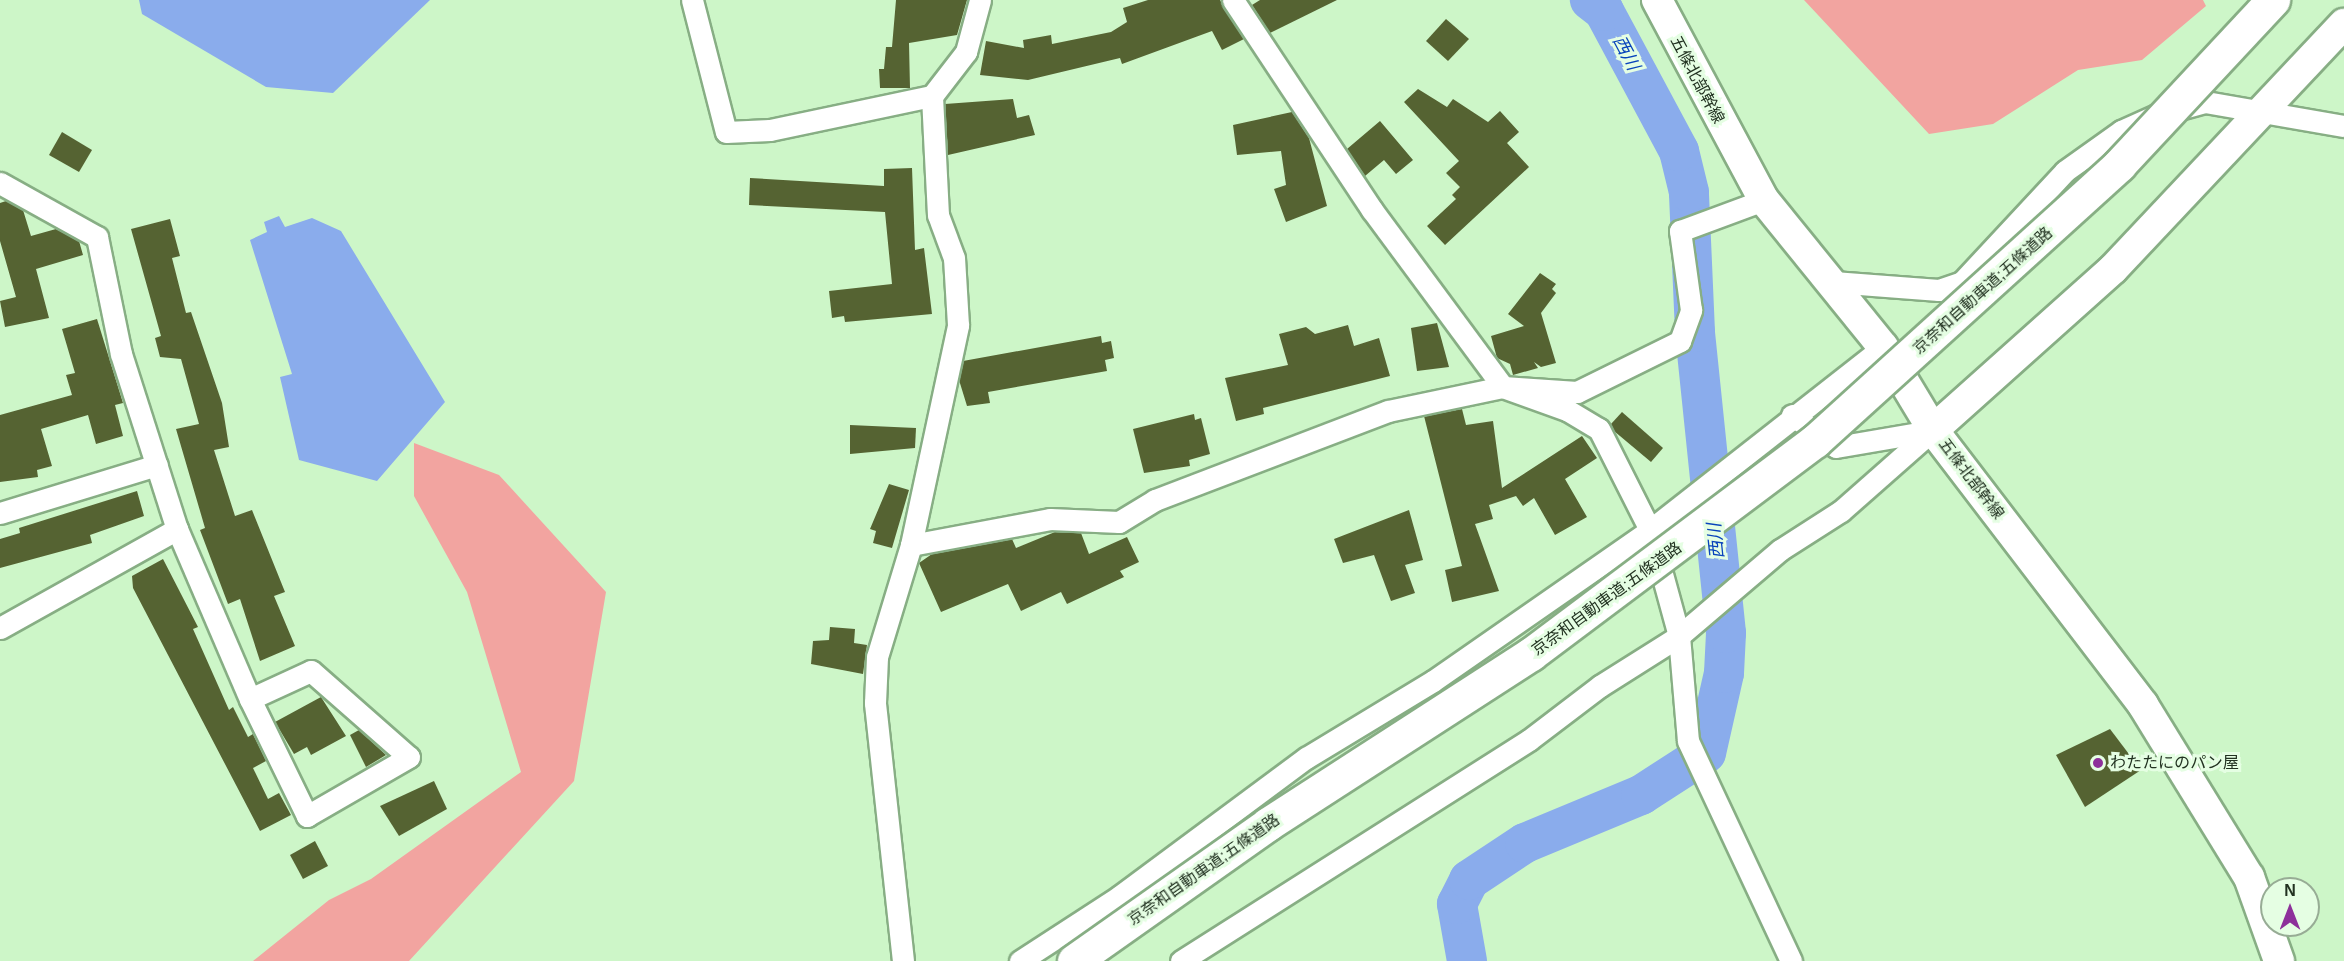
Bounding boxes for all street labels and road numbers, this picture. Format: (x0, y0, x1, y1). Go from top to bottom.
street label: 五條北部幹線 (1666, 33, 1728, 127)
street label: 京奈和自動車道;五條道路 (1910, 223, 2056, 359)
street label: 五條北部幹線 (1934, 435, 2008, 523)
street label: 京奈和自動車道;五條道路 (1528, 538, 1686, 660)
street label: 京奈和自動車道;五條道路 (1125, 810, 1283, 930)

